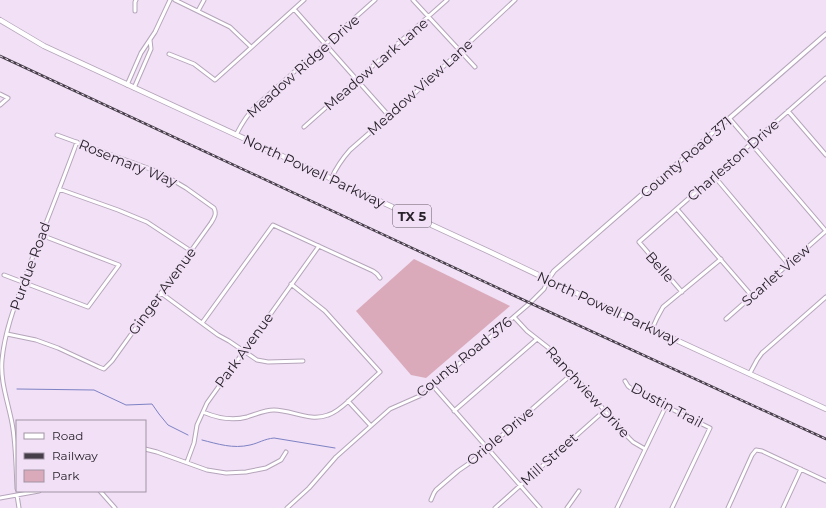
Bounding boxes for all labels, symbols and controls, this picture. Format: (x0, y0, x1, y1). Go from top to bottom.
street label: Meadow Ridge Drive (243, 11, 363, 121)
street label: Meadow Lark Lane (320, 14, 432, 114)
street label: Meadow View Lane (363, 35, 477, 139)
street label: County Road 371 (637, 112, 735, 202)
street label: Charleston Drive (683, 115, 783, 205)
street label: North Powell Parkway (240, 130, 388, 212)
street label: Rosemary Way (76, 135, 180, 191)
road number: TX 5 (393, 205, 431, 227)
street label: Purdue Road (6, 219, 54, 313)
street label: Scarlet View (738, 240, 815, 310)
street label: Ginger Avenue (124, 244, 200, 338)
street label: Belle (642, 248, 678, 286)
street label: North Powell Parkway (534, 267, 682, 349)
street label: Park Avenue (211, 309, 277, 391)
street label: County Road 376 (412, 313, 516, 401)
street label: Ranchview Drive (542, 342, 634, 442)
street label: Dustin Trail (628, 378, 706, 432)
street label: Oriole Drive (463, 403, 537, 469)
legend (16, 420, 146, 492)
text: Road (52, 428, 83, 443)
street label: Mill Street (517, 428, 582, 489)
text: Railway (52, 448, 98, 463)
text: Park (52, 468, 80, 483)

